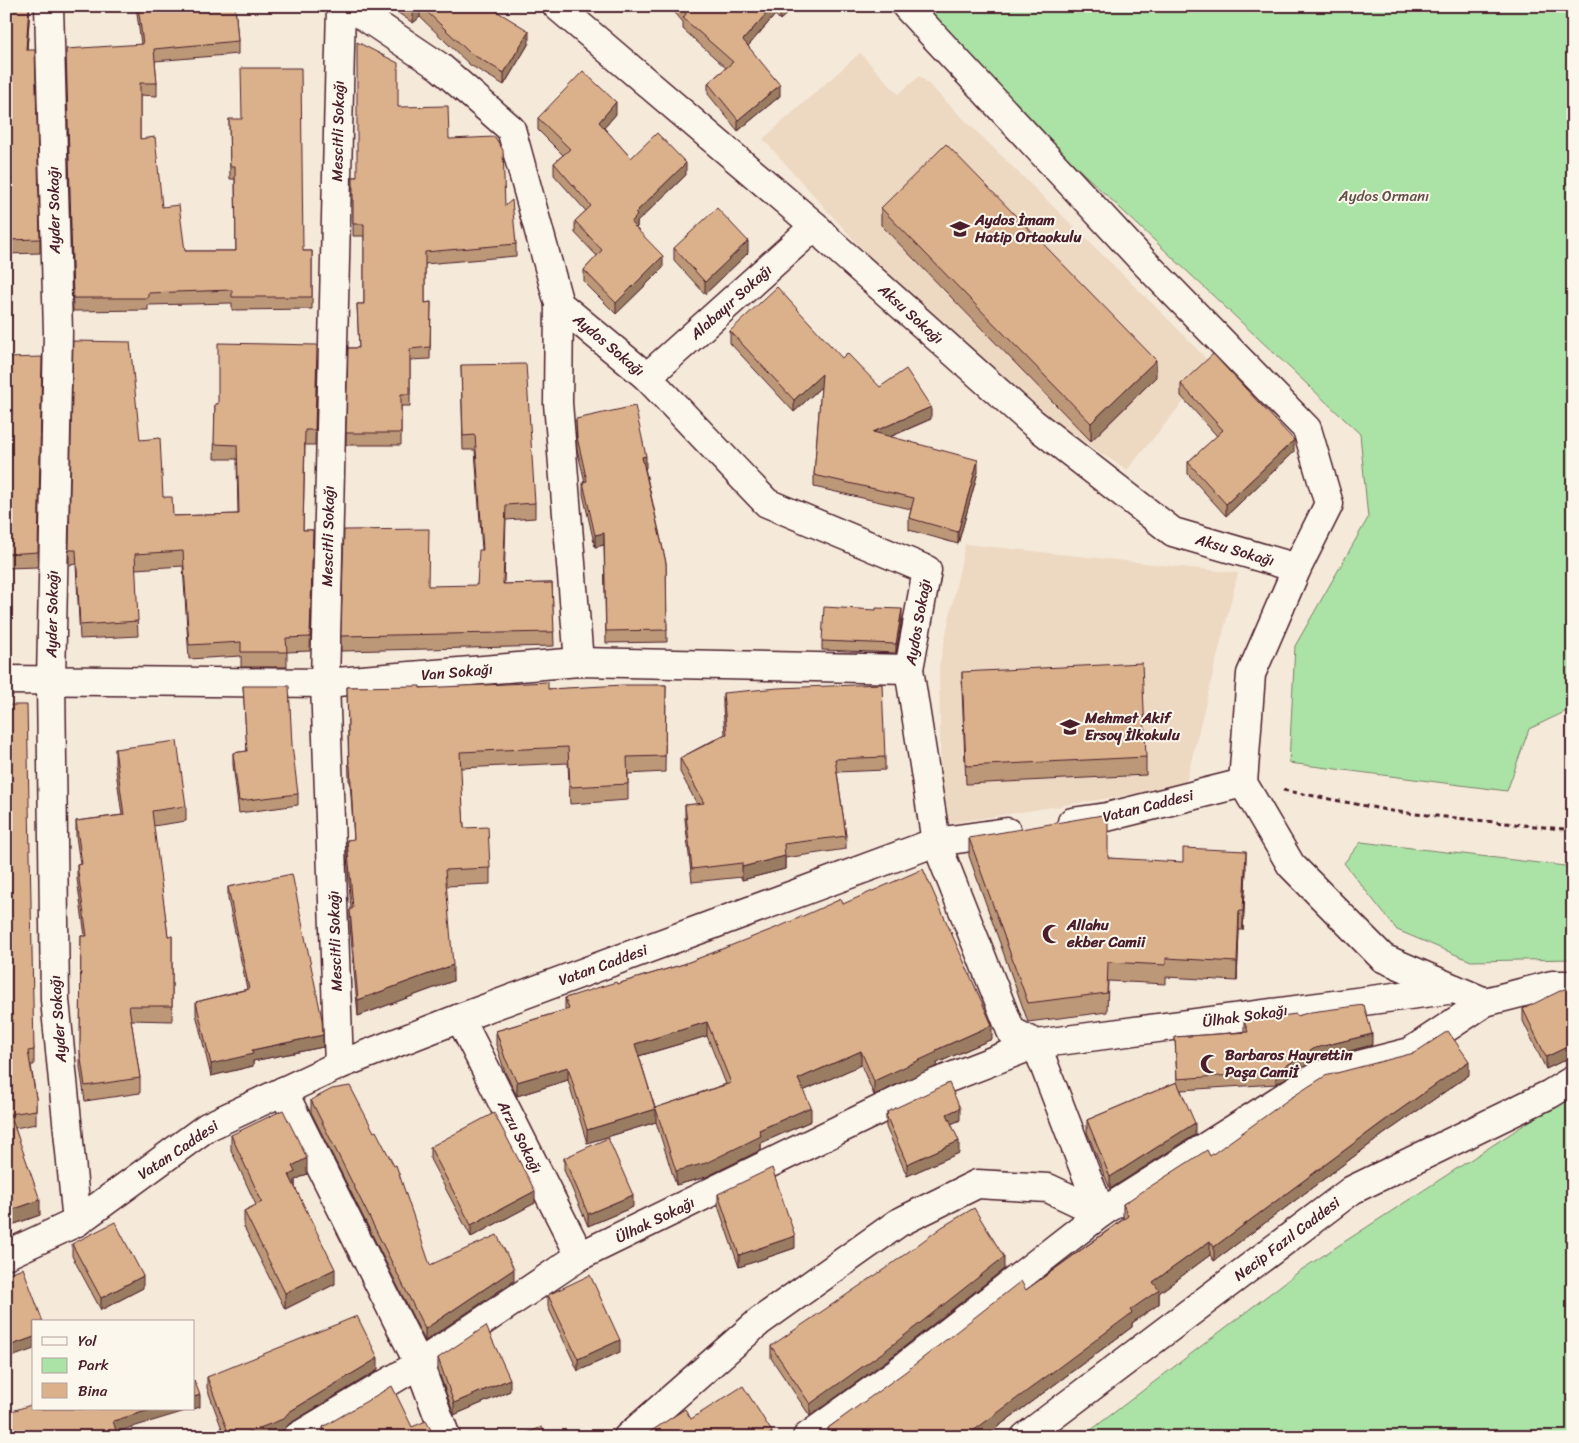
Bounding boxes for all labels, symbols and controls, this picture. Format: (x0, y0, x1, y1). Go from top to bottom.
street label: Mescitli Sokağı (324, 80, 352, 182)
street label: Ayder Sokağı (40, 166, 68, 255)
park label: Aydos Ormanı (1338, 183, 1429, 209)
place label: Aydos İmam Hatip Ortaokulu (974, 207, 1083, 250)
school or university icon: Aydos İmam Hatip Ortaokulu (949, 218, 971, 240)
street label: Alabayır Sokağı (683, 258, 778, 347)
street label: Aksu Sokağı (871, 277, 950, 351)
street label: Aydos Sokağı (566, 306, 651, 383)
street label: Mescitli Sokağı (314, 485, 342, 587)
street label: Aksu Sokağı (1192, 526, 1277, 574)
street label: Ayder Sokağı (38, 570, 66, 659)
street label: Aydos Sokağı (897, 577, 938, 668)
street label: Van Sokağı (420, 656, 494, 688)
place label: Mehmet Akif Ersoy İlkokulu (1084, 705, 1181, 748)
school or university icon: Mehmet Akif Ersoy İlkokulu (1059, 716, 1081, 738)
street label: Vatan Caddesi (1100, 782, 1197, 830)
street label: Mescitli Sokağı (320, 890, 350, 992)
place label: Allahu ekber Camii (1066, 912, 1146, 955)
mosque icon: Allahu ekber Camii (1041, 923, 1063, 945)
street label: Vatan Caddesi (555, 937, 652, 993)
street label: Ayder Sokağı (42, 974, 74, 1065)
street label: Ülhak Sokağı (1201, 997, 1289, 1035)
place label: Barbaros Hayrettin Paşa Camiİ (1225, 1042, 1353, 1085)
mosque icon: Barbaros Hayrettin Paşa Camiİ (1199, 1053, 1221, 1075)
street label: Arzu Sokağı (490, 1095, 550, 1178)
street label: Vatan Caddesi (132, 1113, 224, 1187)
street label: Ülhak Sokağı (611, 1190, 699, 1250)
street label: Necip Fazıl Caddesi (1228, 1190, 1347, 1288)
legend (32, 1320, 195, 1410)
text: Yol (78, 1328, 97, 1354)
text: Park (78, 1352, 109, 1378)
text: Bina (78, 1378, 108, 1404)

